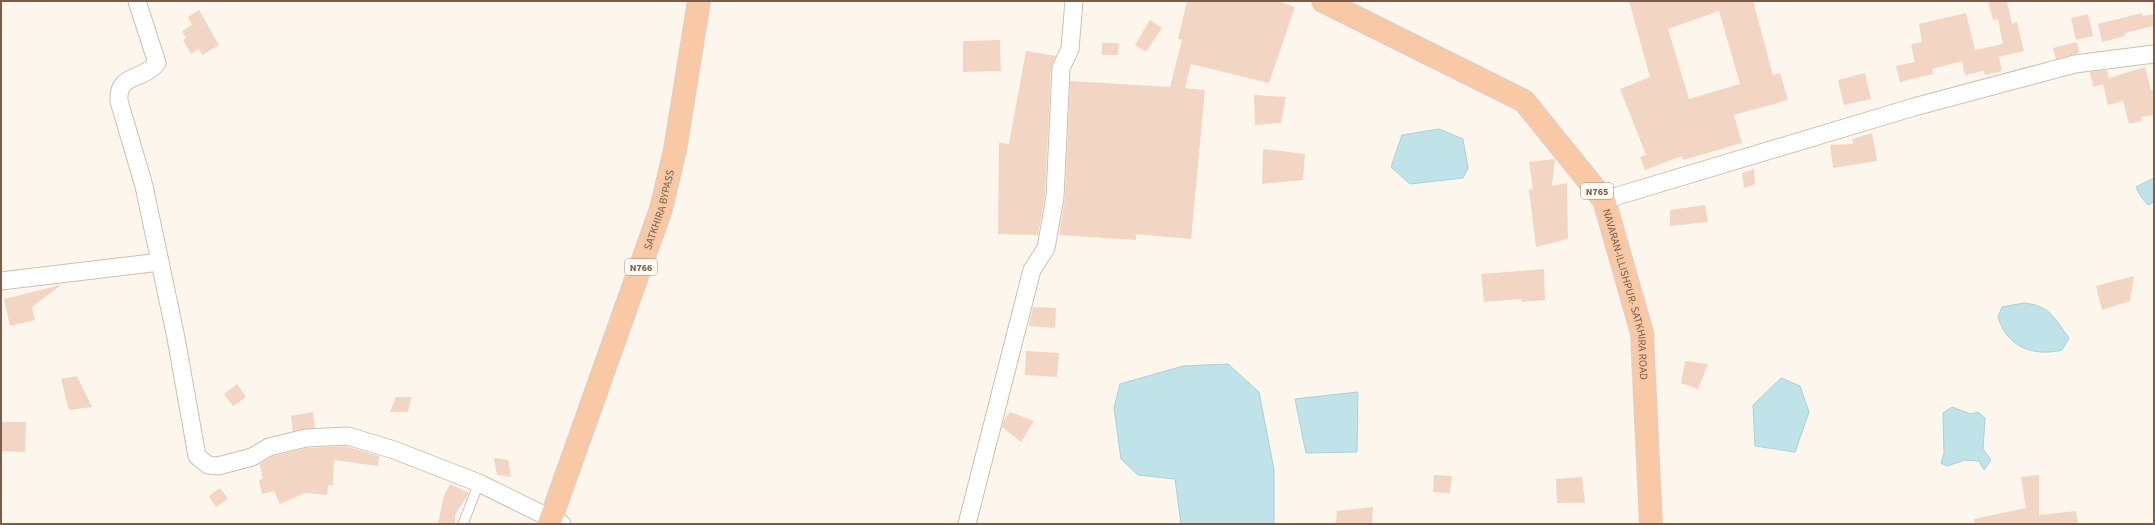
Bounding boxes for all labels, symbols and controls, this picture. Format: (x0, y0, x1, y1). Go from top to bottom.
street label: SATKHIRA BYPASS (640, 168, 678, 252)
road number: N765 (1581, 183, 1613, 199)
street label: NAVARAN-ILLISHPUR- SATKHIRA ROAD (1599, 207, 1651, 380)
road number: N766 (625, 259, 657, 275)

